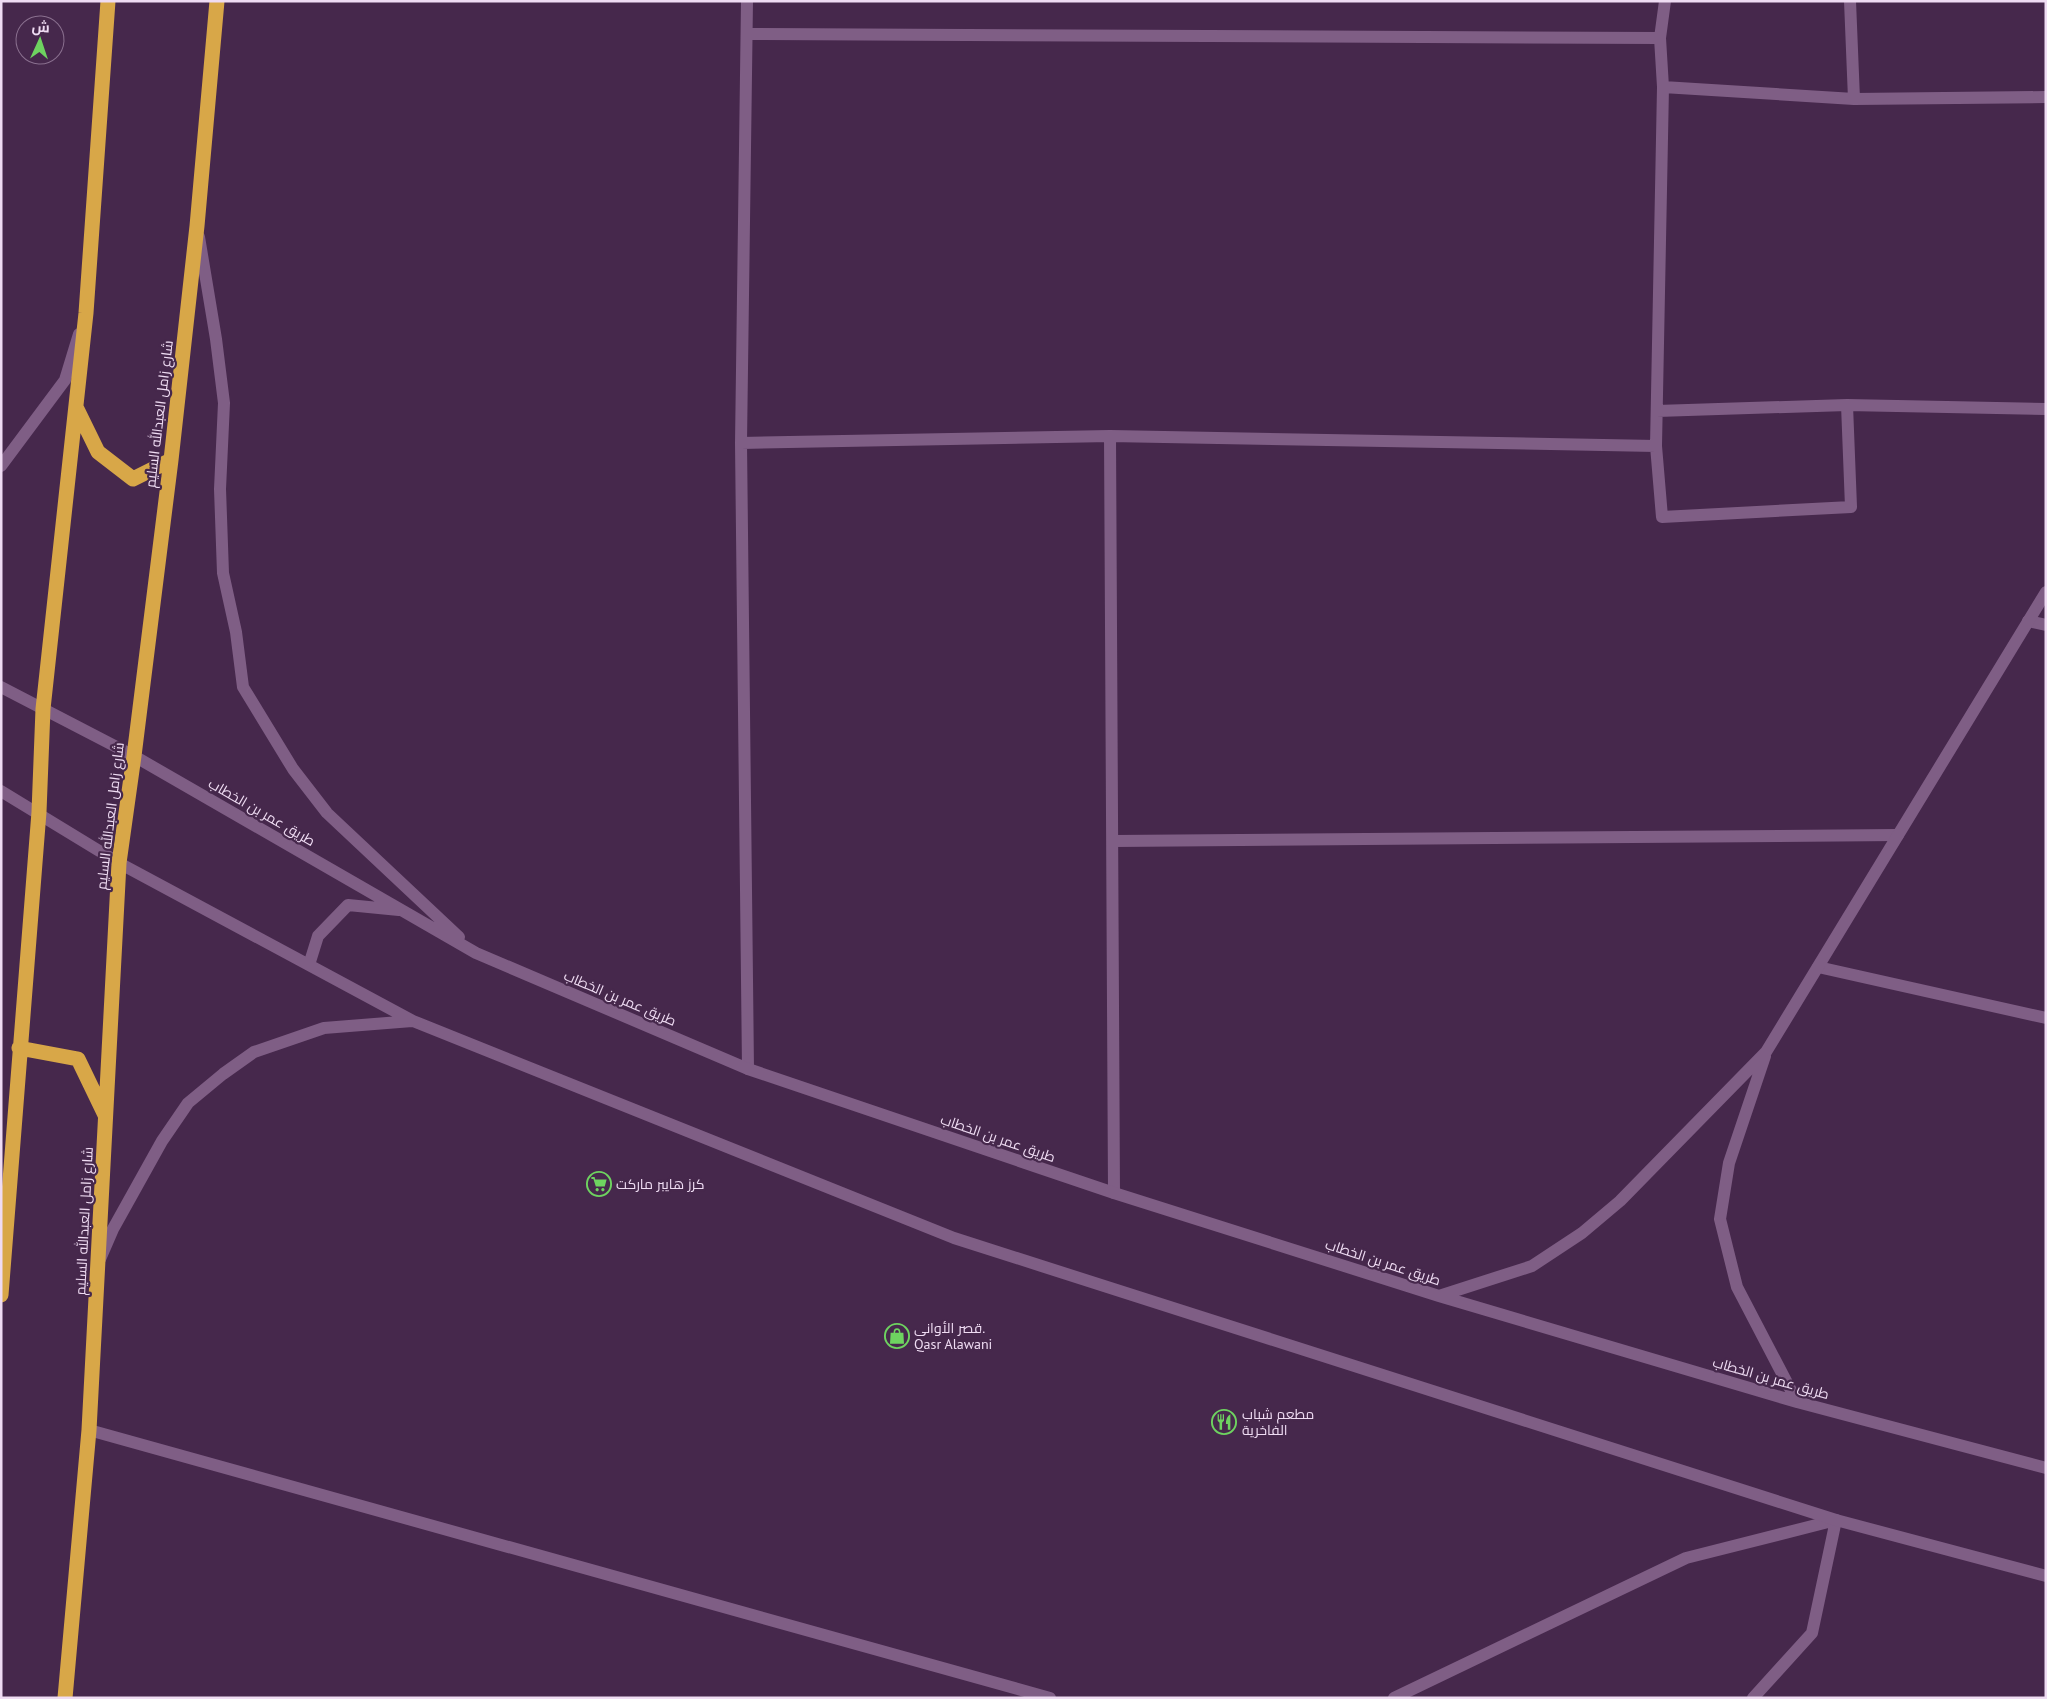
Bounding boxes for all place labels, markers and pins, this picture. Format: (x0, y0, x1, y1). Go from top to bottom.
supermarket icon: كرز هايبر ماركت (586, 1171, 612, 1197)
place label: كرز هايبر ماركت (616, 1175, 704, 1193)
place label: قصر الأواني. Qasr Alawani (914, 1319, 992, 1353)
shop icon: قصر الأواني. Qasr Alawani (884, 1323, 910, 1349)
place label: مطعم شباب الفاخرية (1242, 1405, 1314, 1439)
restaurant icon: مطعم شباب الفاخرية (1211, 1409, 1237, 1435)

